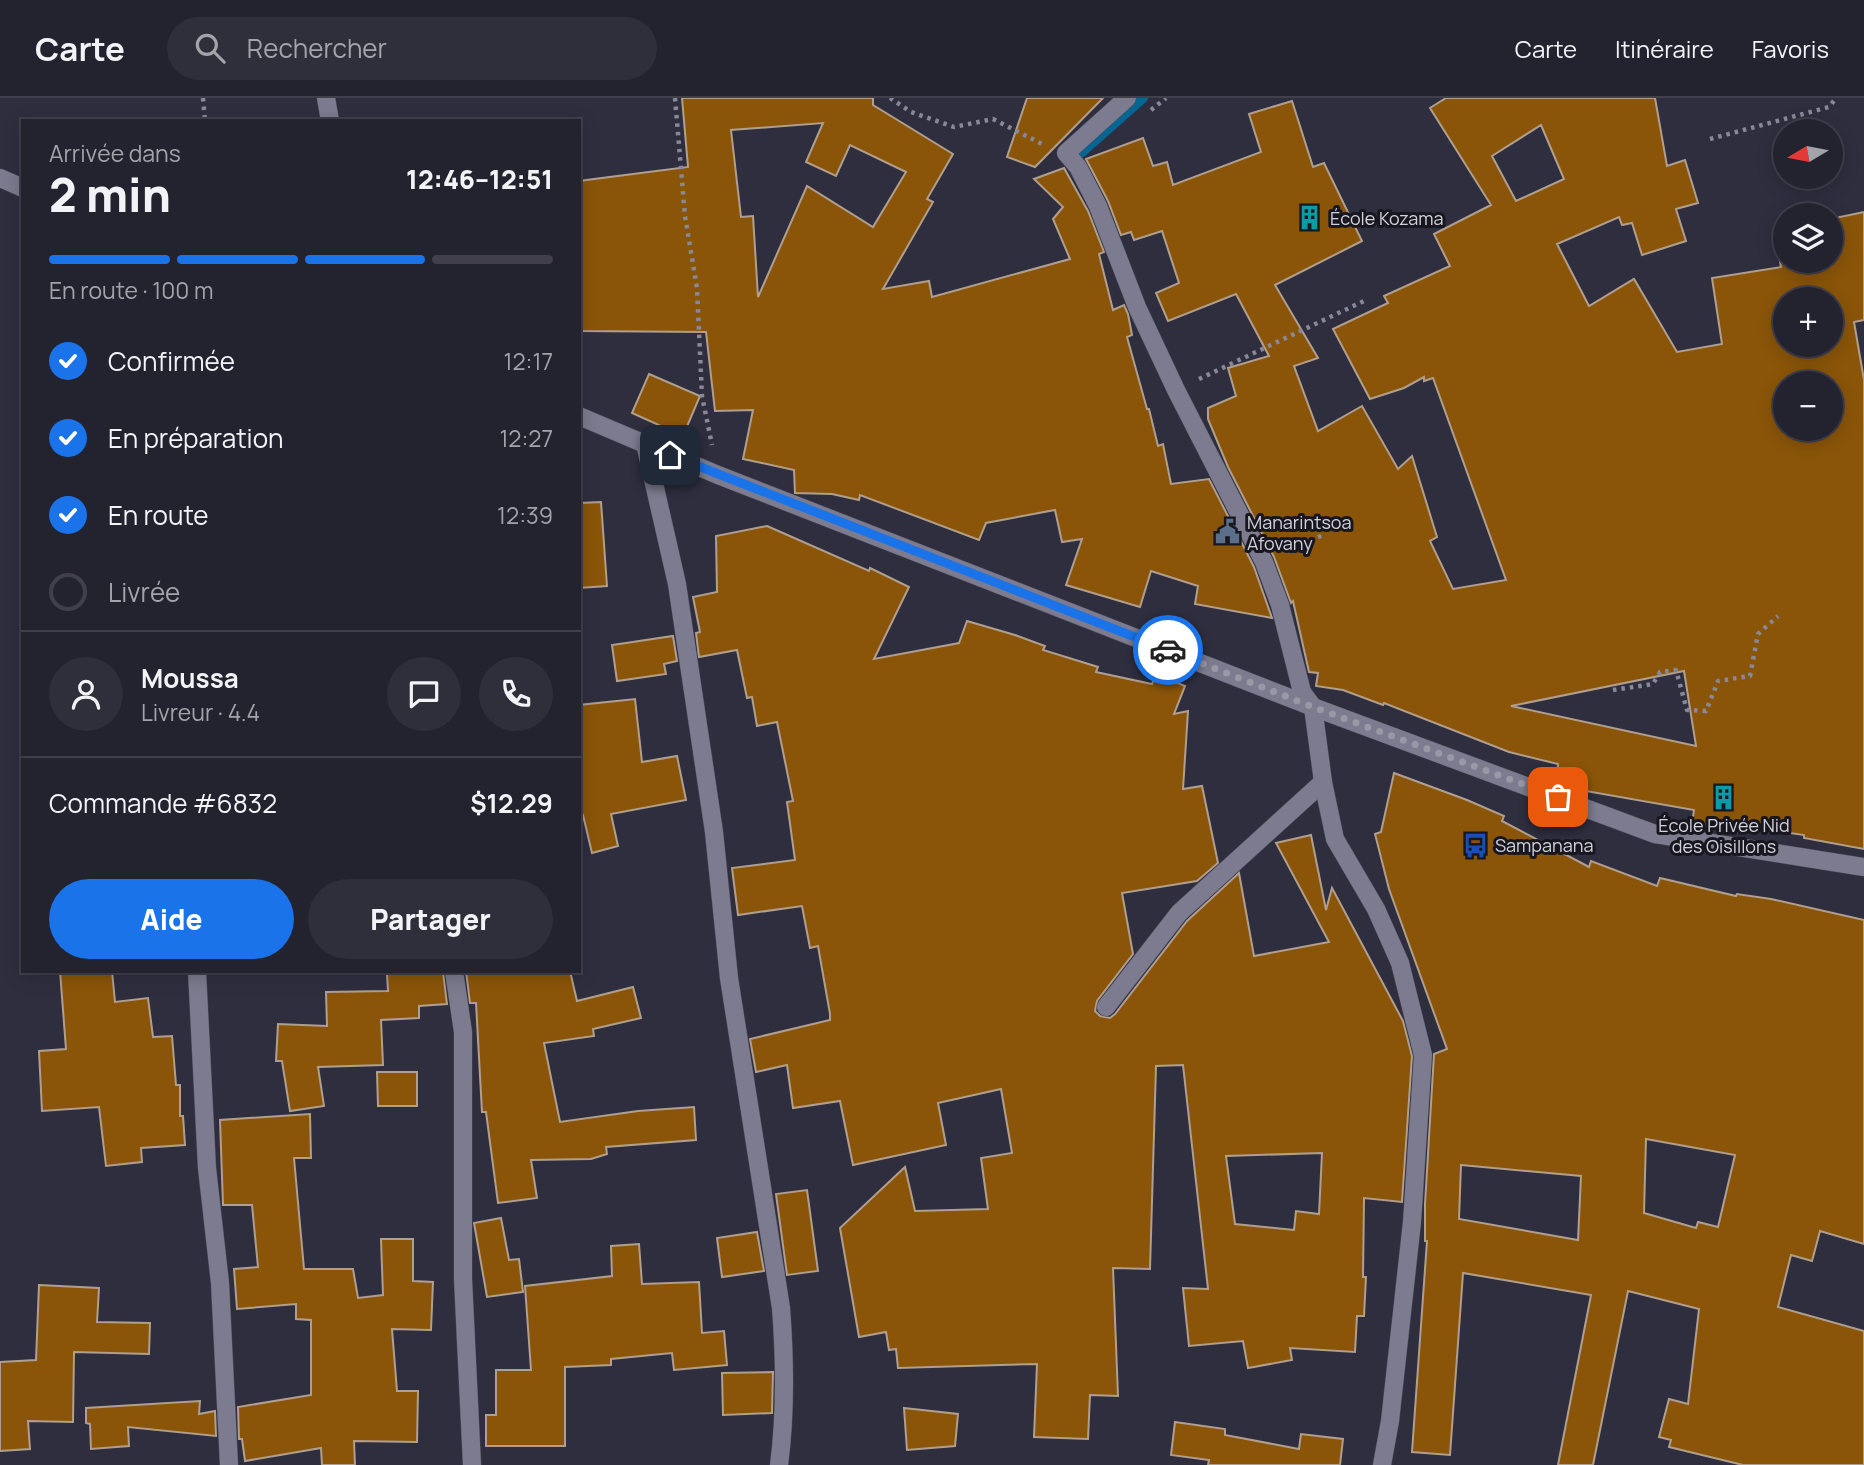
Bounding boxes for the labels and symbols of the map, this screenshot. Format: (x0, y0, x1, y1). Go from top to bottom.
north arrow (1773, 119, 1843, 189)
building icon: École Kozama (1296, 204, 1324, 232)
place label: École Kozama (1330, 206, 1443, 230)
pin (640, 425, 700, 485)
place label: Manarintsoa Afovany (1247, 510, 1352, 555)
public building icon: Manarintsoa Afovany (1213, 518, 1241, 546)
courier (1133, 615, 1203, 685)
pin (1528, 767, 1588, 827)
building icon: École Privée Nid des Oisillons (1710, 784, 1738, 812)
place label: École Privée Nid des Oisillons (1658, 813, 1790, 858)
bus stop icon: Sampanana (1461, 831, 1489, 859)
place label: Sampanana (1495, 833, 1593, 857)

